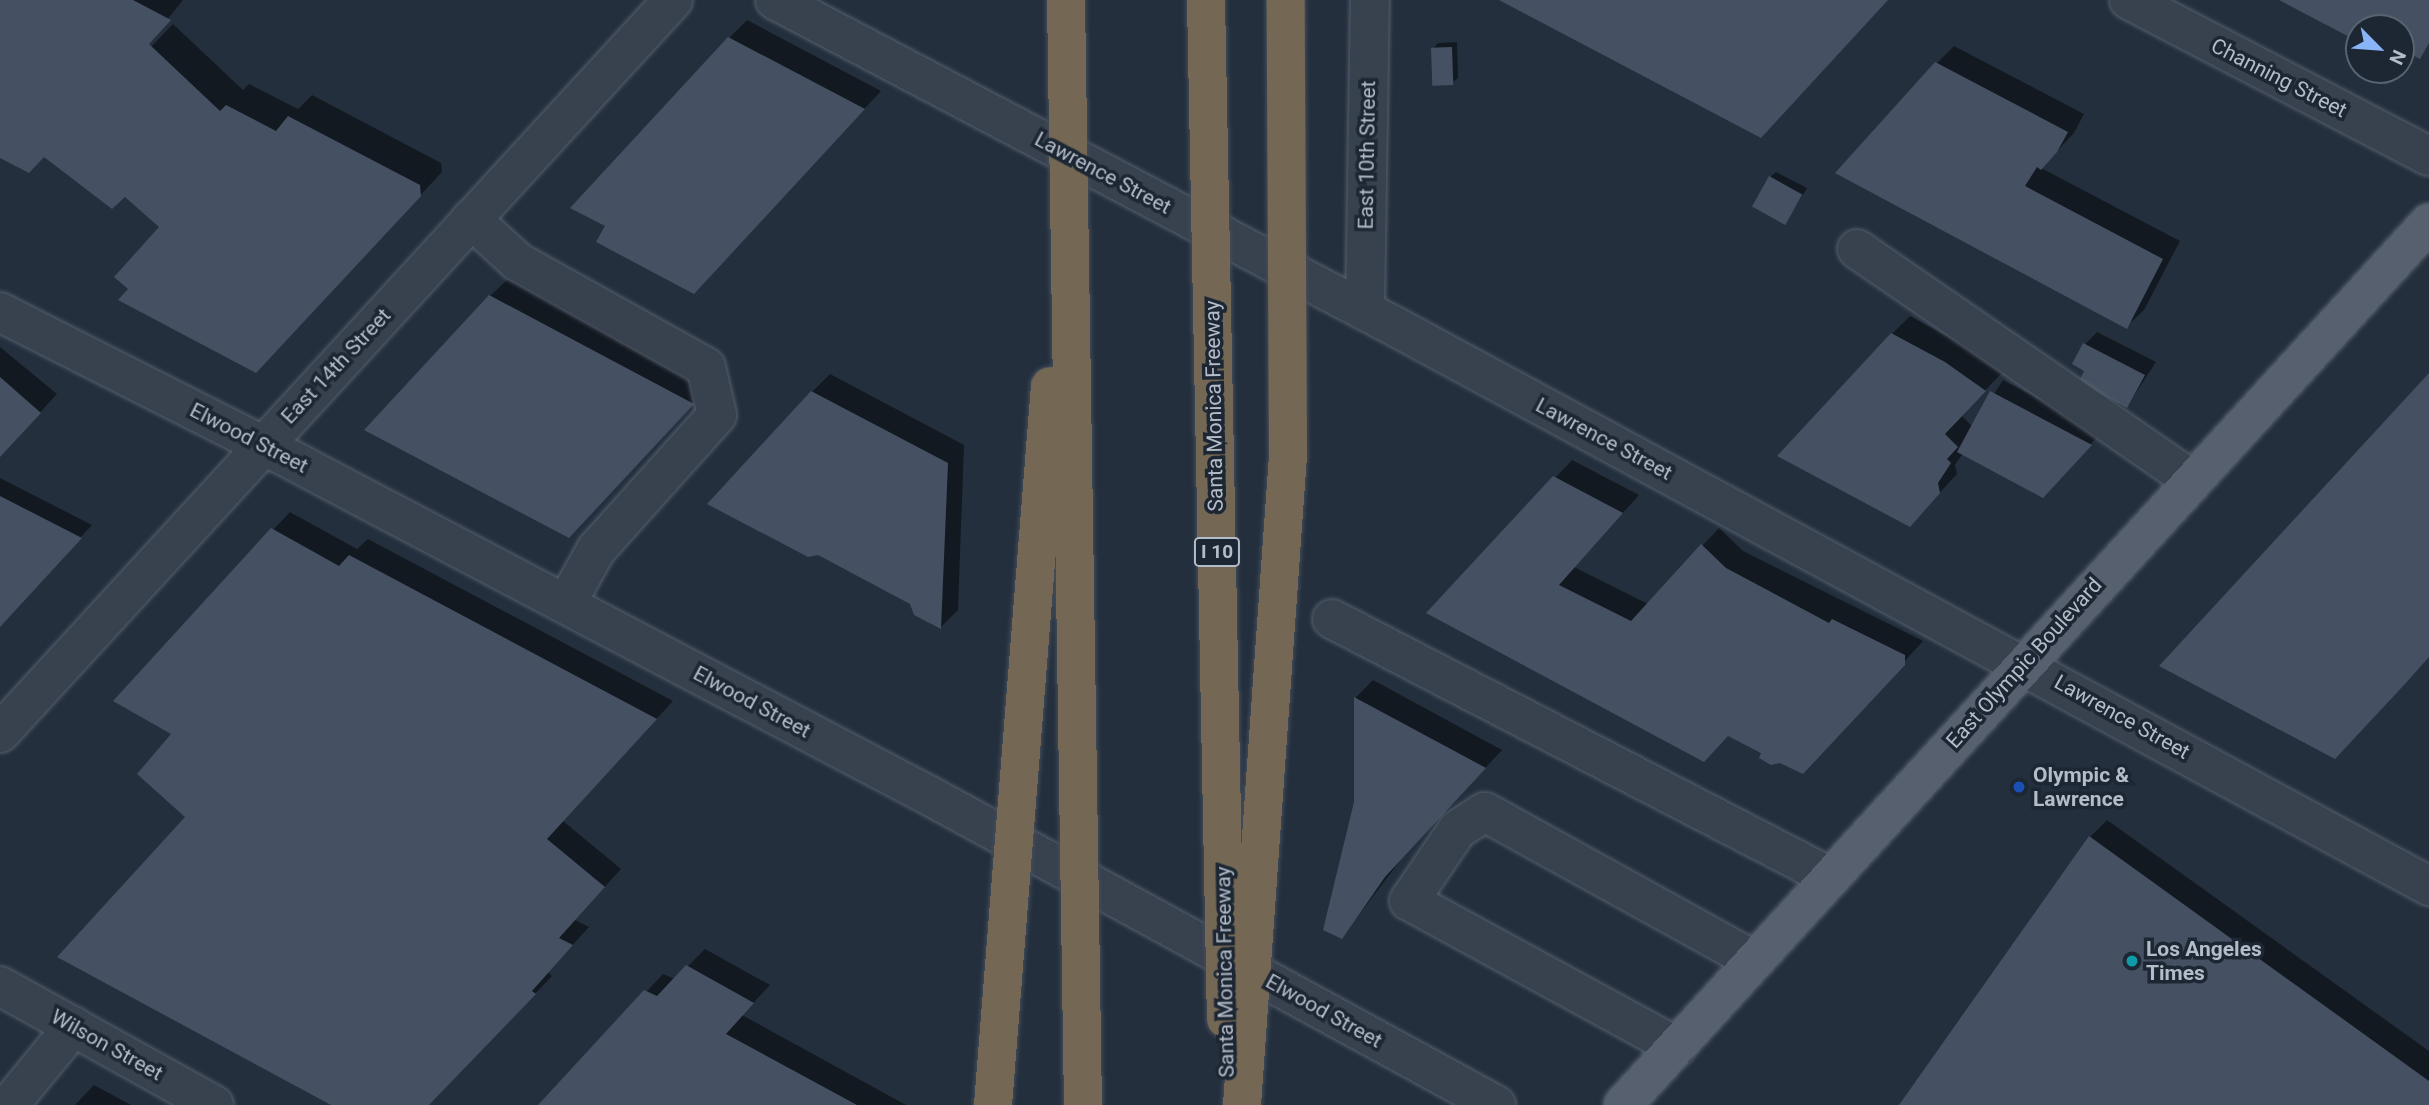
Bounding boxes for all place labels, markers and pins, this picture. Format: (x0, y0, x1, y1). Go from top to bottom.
place label: Olympic & Lawrence (2033, 762, 2129, 812)
marker: Olympic & Lawrence (2011, 779, 2027, 795)
place label: Los Angeles Times (2146, 936, 2262, 986)
marker: Los Angeles Times (2124, 953, 2140, 969)

